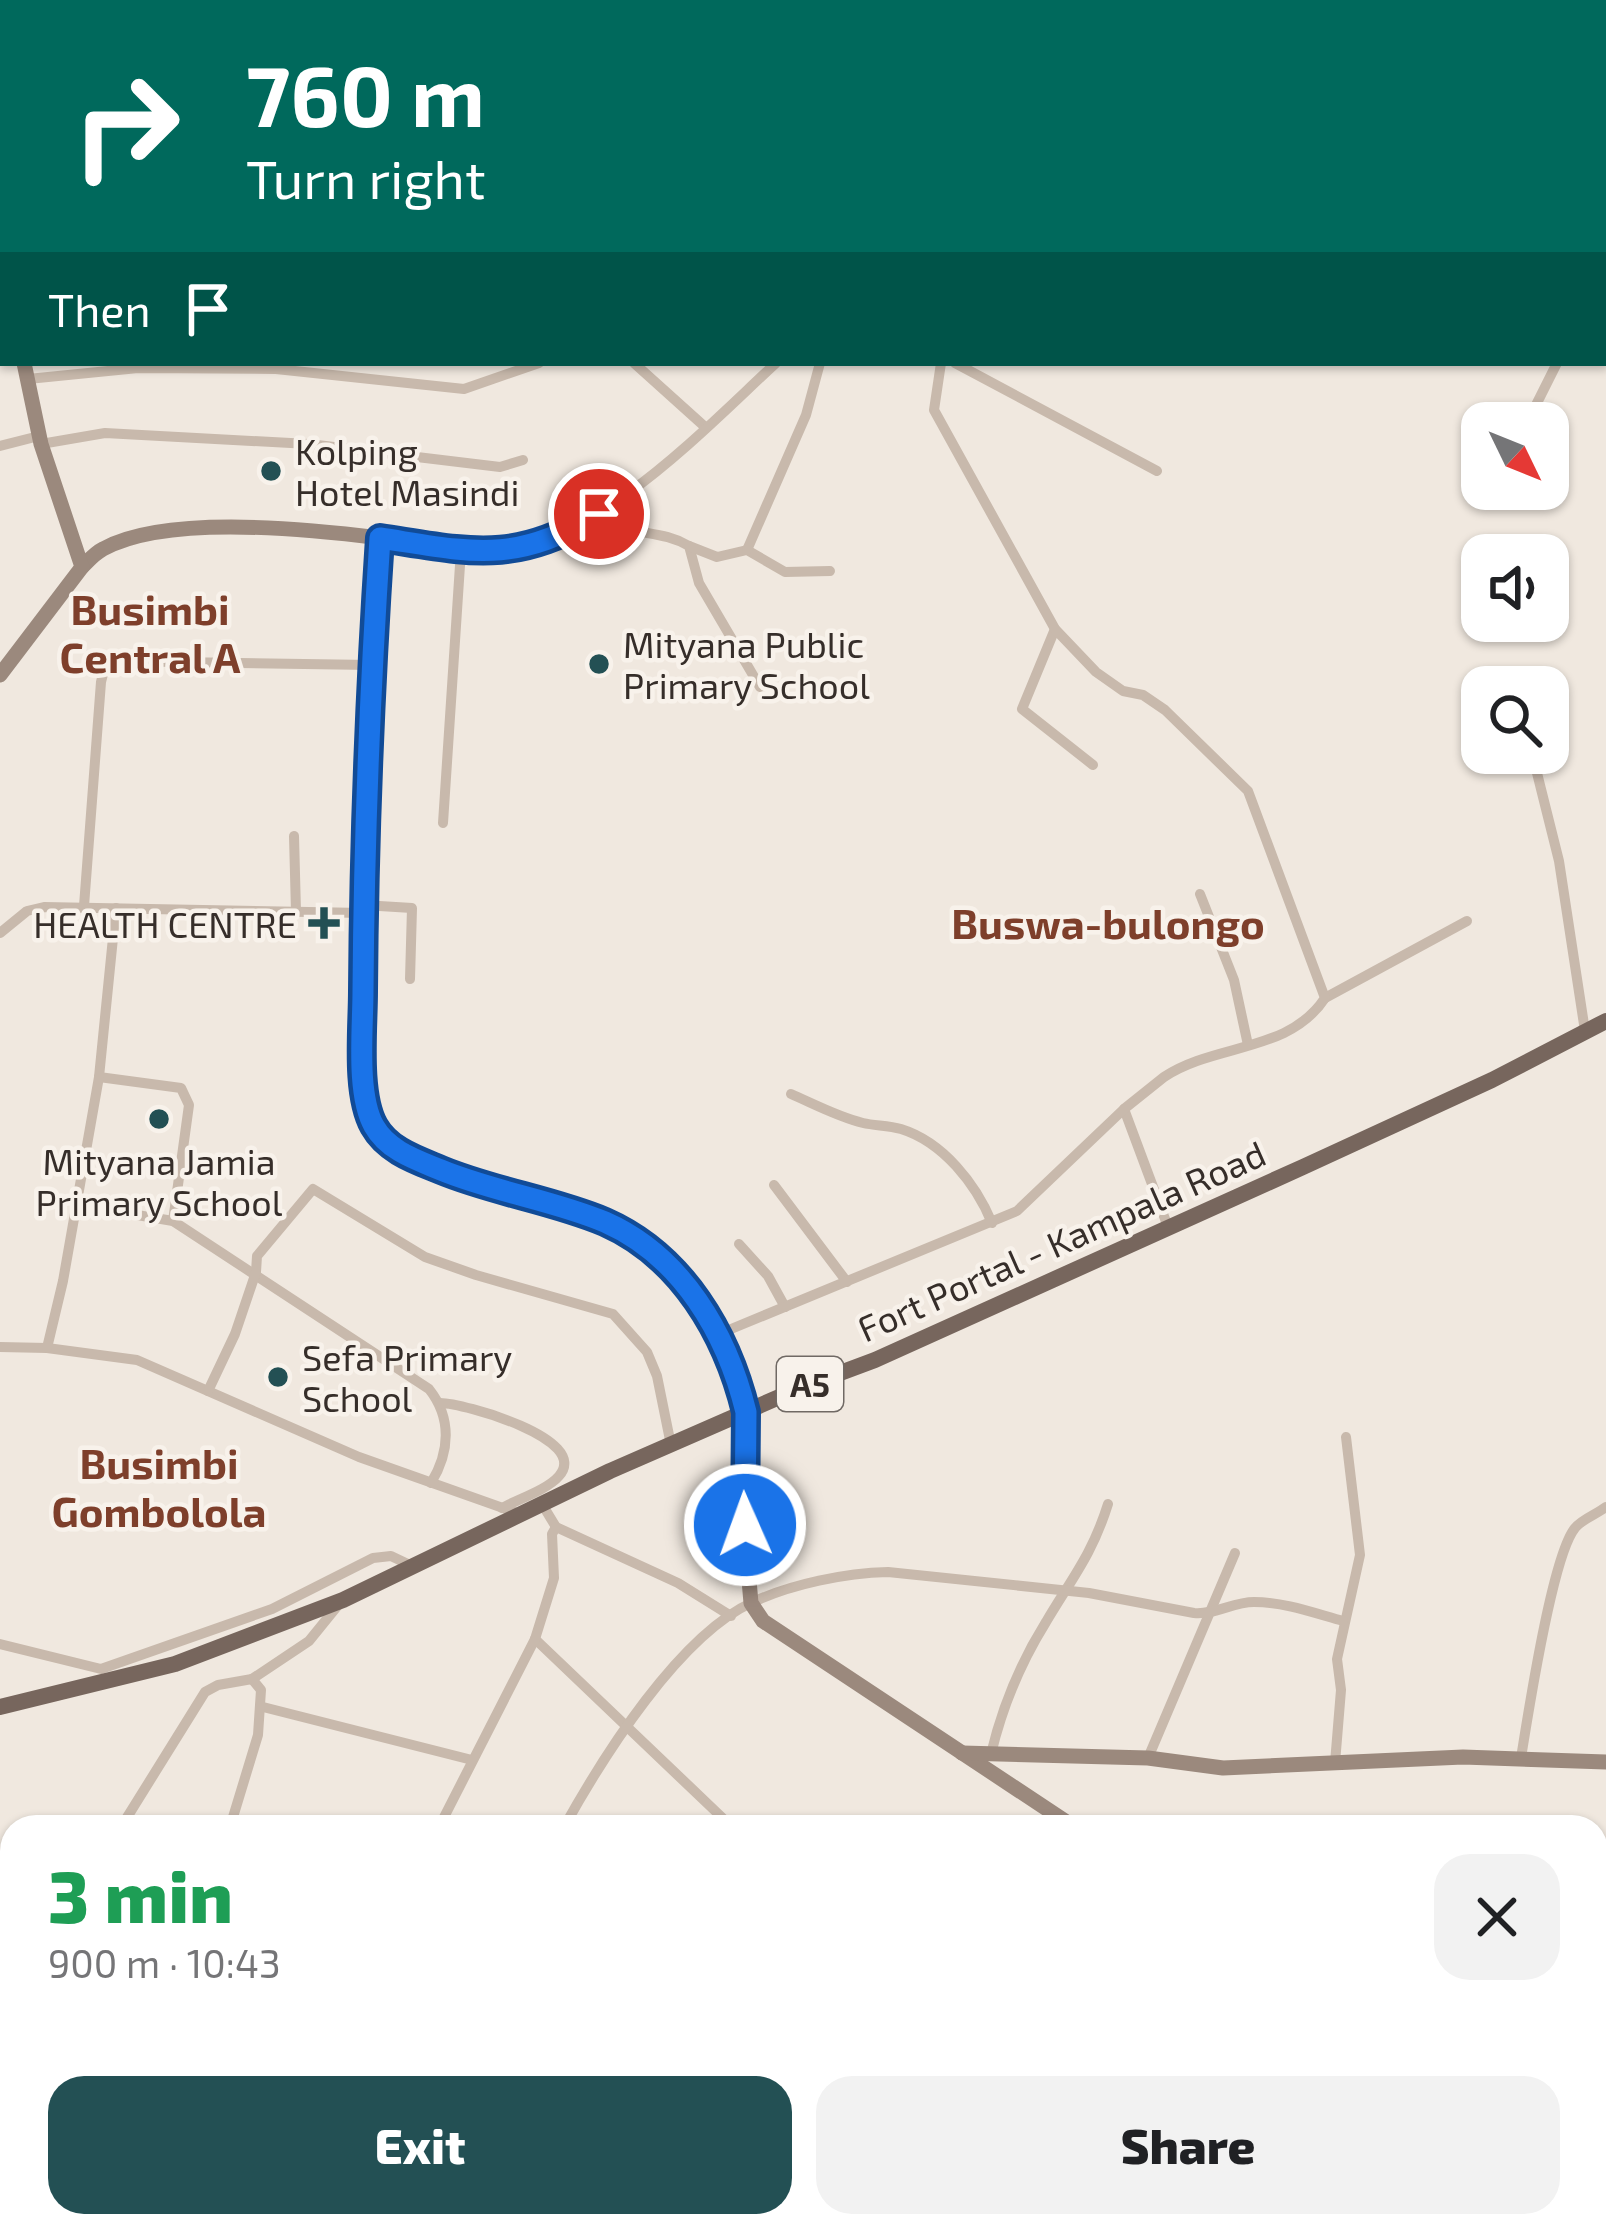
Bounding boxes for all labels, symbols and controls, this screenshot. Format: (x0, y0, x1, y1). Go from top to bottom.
text: 760 m (246, 43, 485, 144)
icon: right (48, 48, 204, 204)
text: Turn right (246, 145, 486, 210)
icon: arrive (175, 276, 241, 342)
text: Then (48, 282, 151, 336)
north arrow (1461, 402, 1569, 510)
map controls (1461, 402, 1569, 774)
place label: Kolping Hotel Masindi (295, 429, 519, 513)
marker: Kolping Hotel Masindi (258, 458, 284, 484)
pin (548, 463, 650, 565)
icon: arrive (566, 481, 632, 547)
button: sound (1461, 534, 1569, 642)
district label: Busimbi Central A (60, 583, 241, 681)
place label: Mityana Public Primary School (623, 622, 870, 706)
marker: Mityana Public Primary School (586, 651, 612, 677)
button: search (1461, 666, 1569, 774)
district label: Buswa-bulongo (951, 897, 1265, 947)
place label: HEALTH CENTRE (33, 902, 297, 945)
marker: HEALTH CENTRE (308, 907, 340, 939)
marker: Mityana Jamia Primary School (146, 1106, 172, 1132)
street label: Fort Portal - Kampala Road (851, 1131, 1271, 1349)
place label: Mityana Jamia Primary School (36, 1139, 283, 1223)
place label: Sefa Primary School (302, 1335, 512, 1419)
road number: A5 (777, 1357, 843, 1411)
marker: Sefa Primary School (265, 1364, 291, 1390)
district label: Busimbi Gombolola (52, 1437, 267, 1535)
position arrow (682, 1462, 808, 1588)
text: 3 min (48, 1851, 233, 1937)
button: close (1434, 1854, 1560, 1980)
text: 900 m · 10:43 (48, 1939, 281, 1986)
button: Exit (48, 2076, 792, 2214)
button: Share (816, 2076, 1560, 2214)

